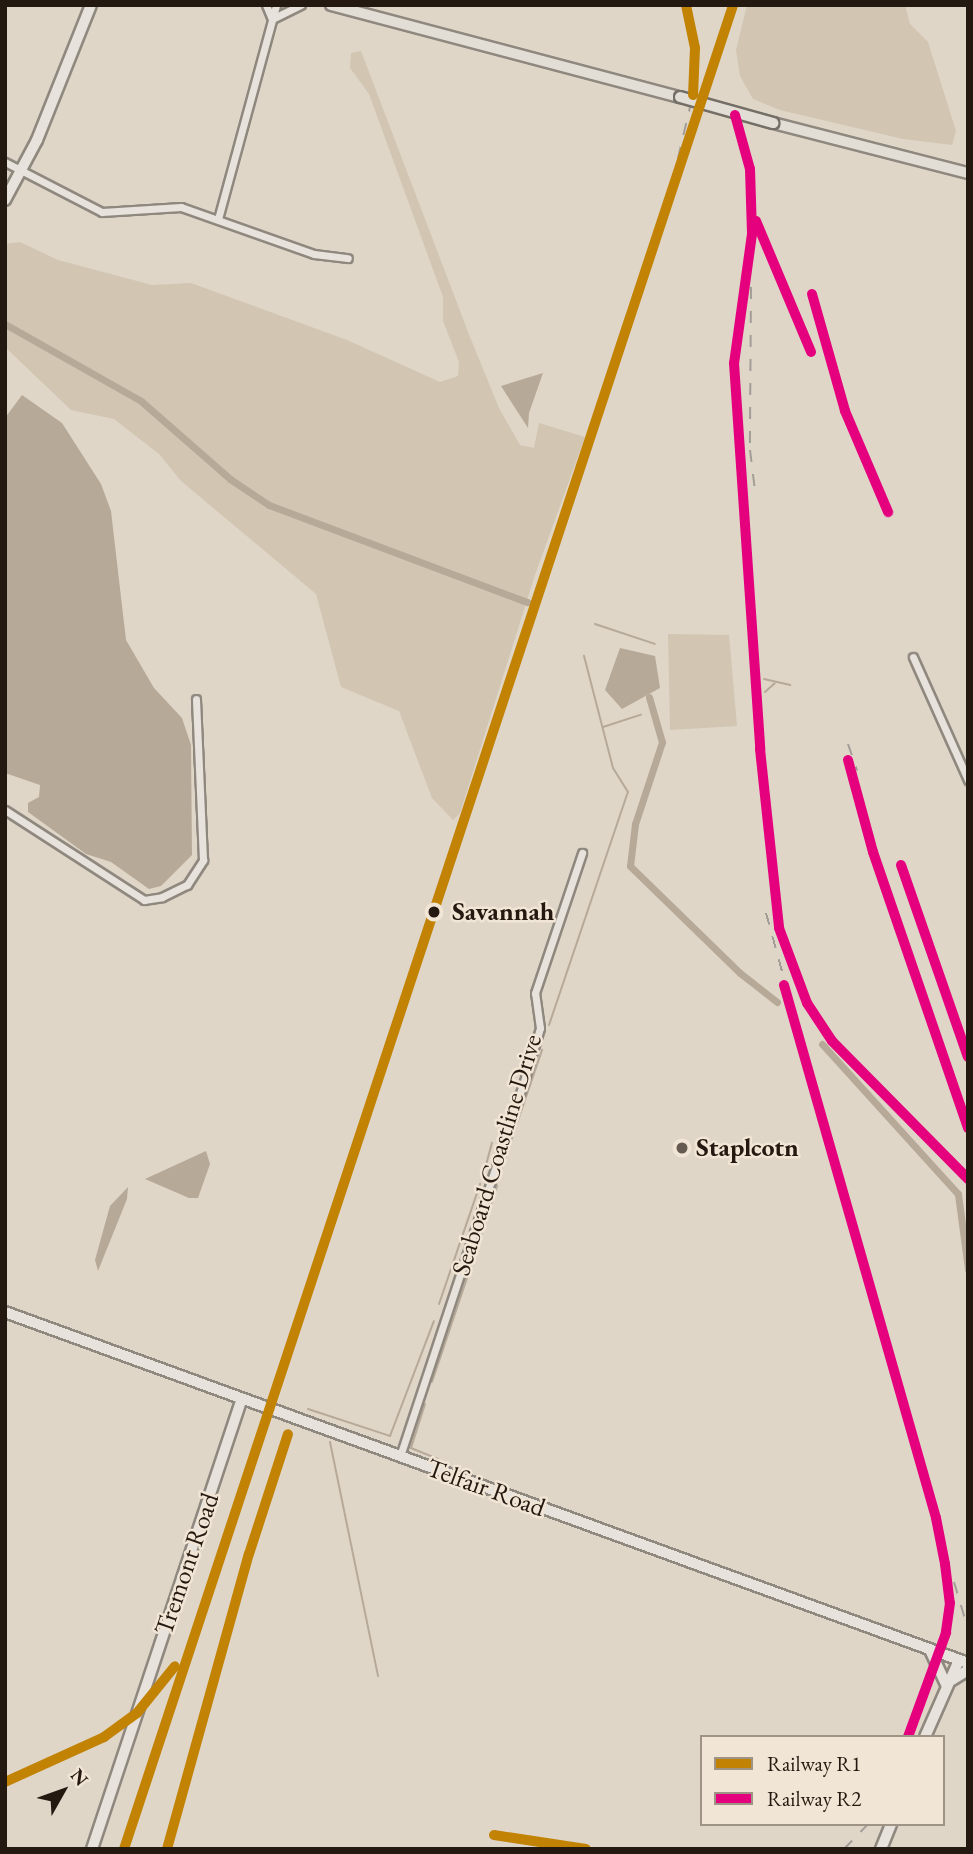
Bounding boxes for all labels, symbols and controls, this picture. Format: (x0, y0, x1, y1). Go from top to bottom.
place label: Savannah (452, 896, 554, 928)
marker: Savannah (423, 901, 445, 923)
street label: Seaboard Coastline Drive (445, 1031, 549, 1279)
place label: Staplcotn (696, 1132, 799, 1164)
marker: Staplcotn (674, 1140, 690, 1156)
street label: Telfair Road (423, 1452, 549, 1524)
street label: Tremont Road (148, 1489, 226, 1639)
legend (700, 1735, 945, 1826)
text: Railway R1 (767, 1750, 861, 1777)
north arrow (28, 1756, 98, 1826)
text: N (65, 1763, 94, 1791)
text: Railway R2 (767, 1785, 861, 1812)

